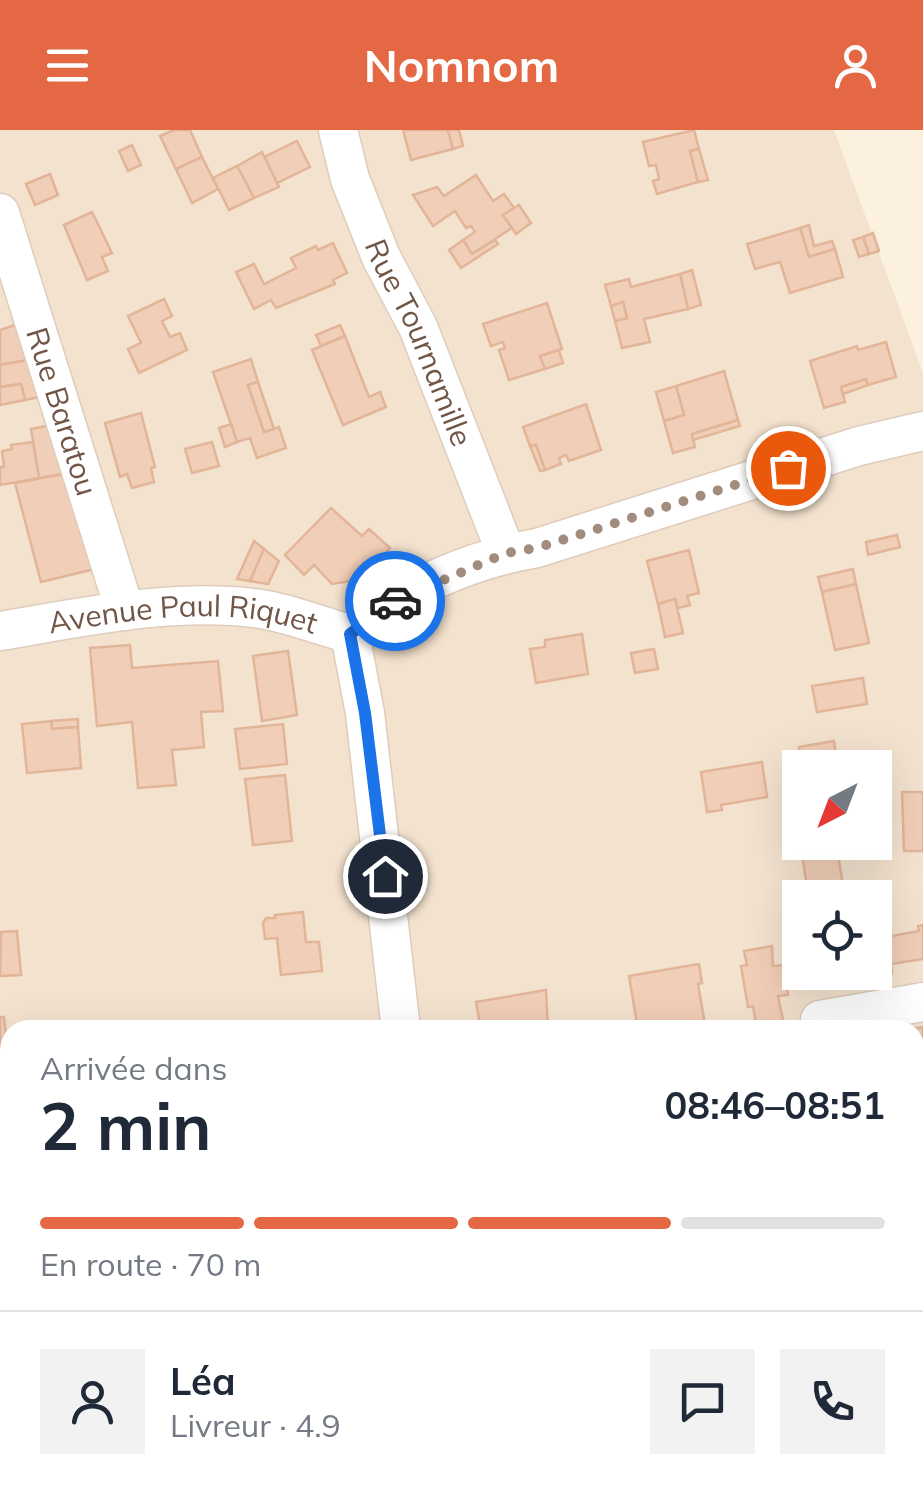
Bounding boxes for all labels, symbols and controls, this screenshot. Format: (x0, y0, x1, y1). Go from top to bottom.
text: Nomnom (364, 37, 559, 93)
icon: menu (40, 38, 95, 93)
icon: person (828, 38, 883, 93)
street label: Rue Tournamille (357, 233, 481, 451)
street label: Rue Baratou (18, 323, 107, 500)
pin (746, 426, 831, 511)
icon: bag (761, 441, 816, 496)
courier (345, 551, 445, 651)
icon: car (368, 574, 423, 629)
street label: Avenue Paul Riquet (45, 586, 323, 642)
north arrow (782, 750, 892, 860)
map controls (782, 750, 892, 990)
pin (343, 834, 428, 919)
icon: home (358, 849, 413, 904)
button: locate (782, 880, 892, 990)
text: Arrivée dans (40, 1048, 227, 1088)
text: 08:46–08:51 (665, 1081, 885, 1129)
text: 2 min (40, 1085, 211, 1166)
text: En route · 70 m (40, 1244, 261, 1284)
button: person (40, 1349, 145, 1454)
button: chat (650, 1349, 755, 1454)
button: phone (780, 1349, 885, 1454)
text: Léa (170, 1357, 235, 1405)
text: Livreur · 4.9 (170, 1405, 341, 1445)

